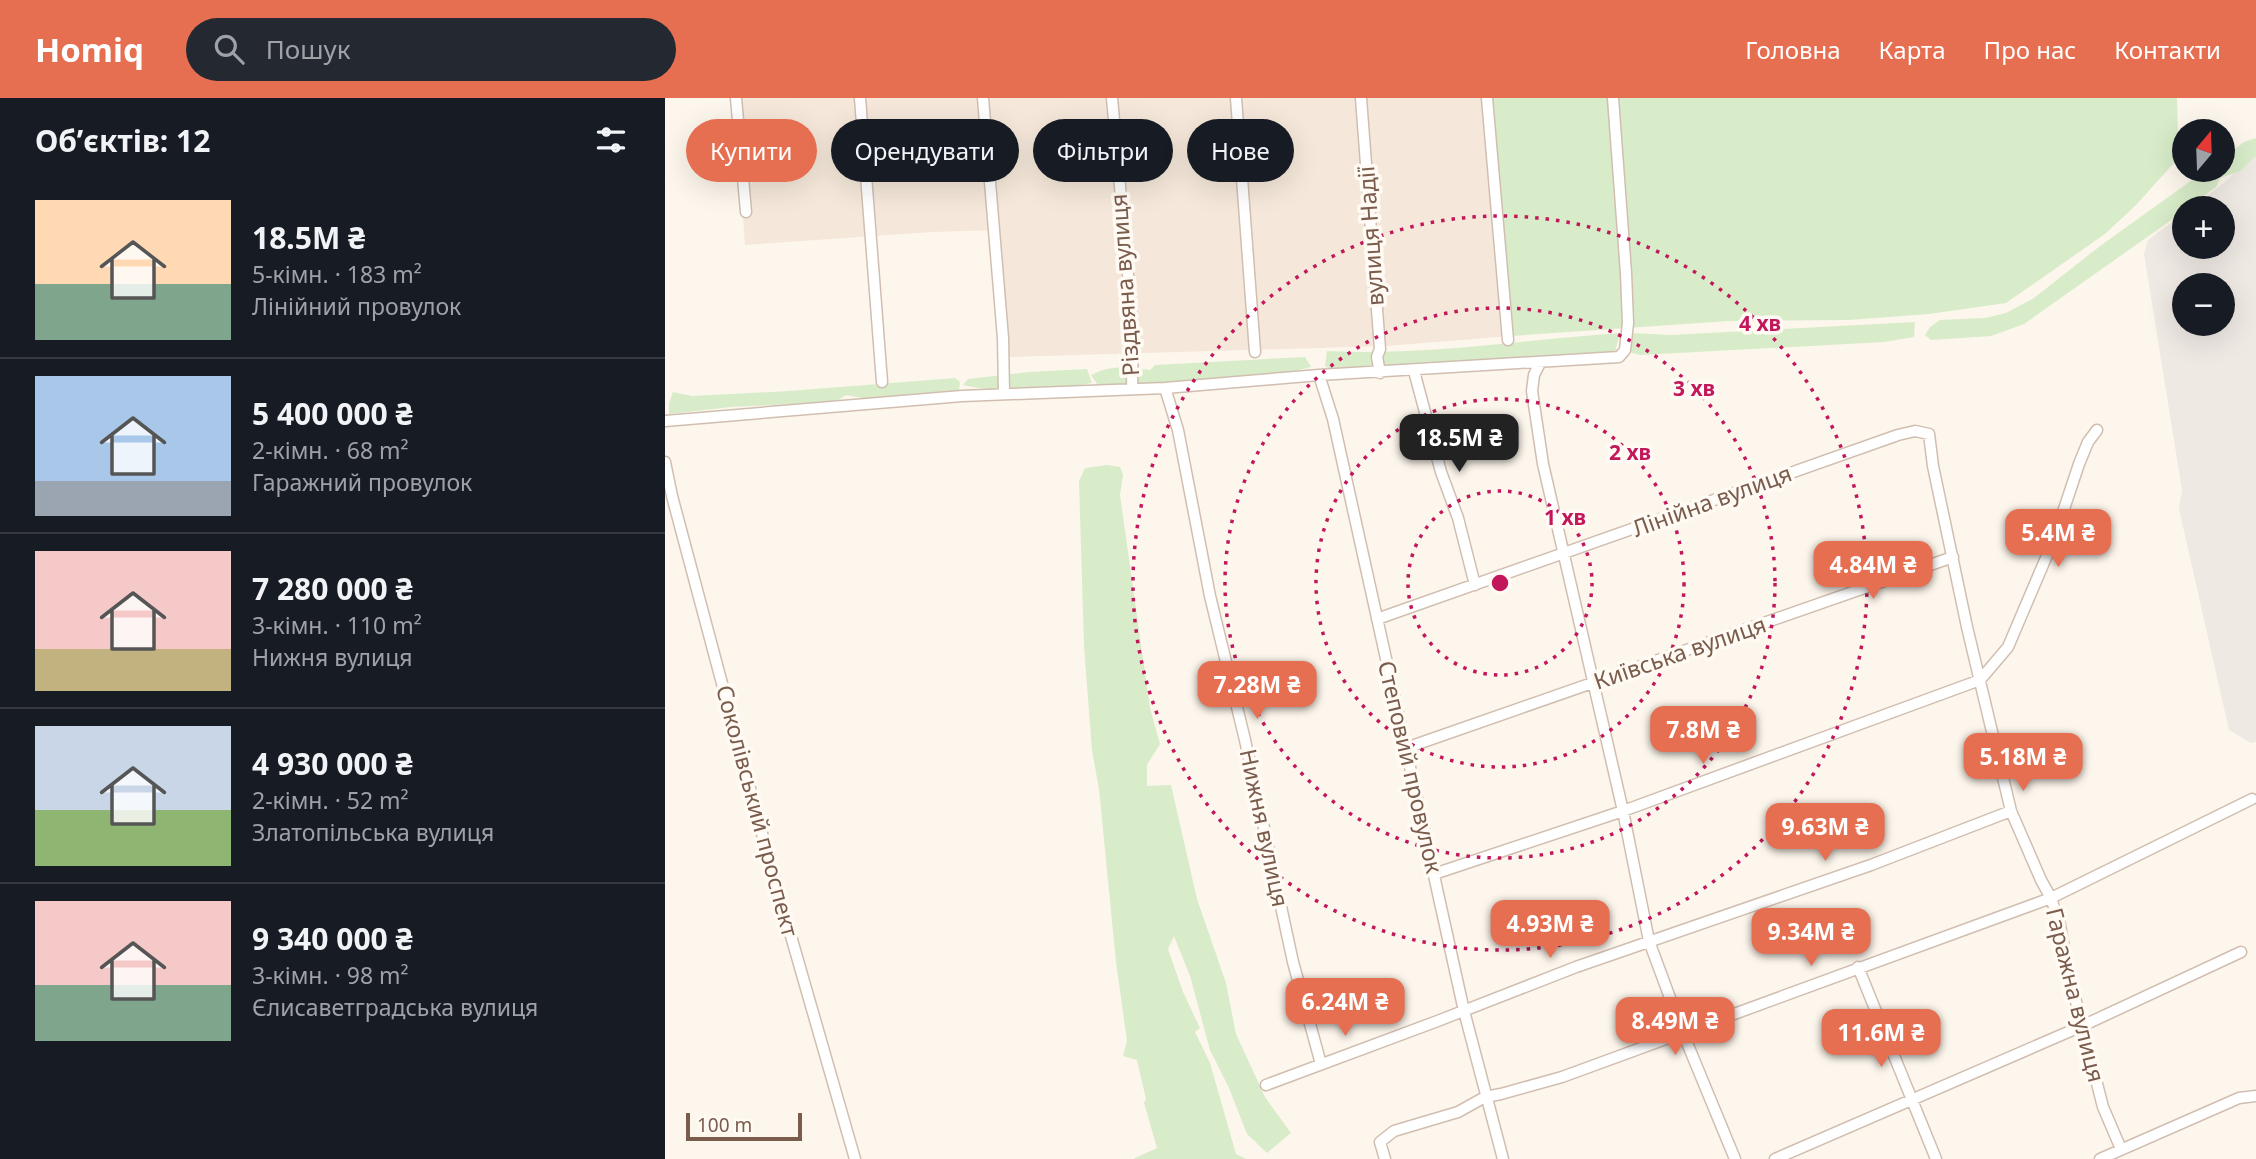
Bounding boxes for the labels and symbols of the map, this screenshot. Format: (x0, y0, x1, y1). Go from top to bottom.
north arrow (2172, 119, 2235, 182)
street label: вулиця Надії (1349, 165, 1391, 307)
street label: Різдвяна вулиця (1102, 193, 1146, 377)
text: 4 хв (1739, 309, 1781, 337)
text: 3 хв (1673, 374, 1715, 402)
pin: 18.5M ₴ (1394, 414, 1524, 474)
text: 2 хв (1609, 438, 1651, 466)
street label: Лінійна вулиця (1627, 456, 1796, 544)
text: 1 хв (1544, 503, 1586, 531)
pin: 5.4M ₴ (2001, 510, 2115, 569)
pin: 4.84M ₴ (1808, 542, 1938, 601)
centre of rings (1488, 571, 1512, 595)
street label: Київська вулиця (1589, 608, 1770, 697)
street label: Степовий провулок (1371, 657, 1451, 877)
pin: 7.28M ₴ (1192, 662, 1322, 721)
street label: Соколівський проспект (709, 681, 807, 940)
pin: 7.8M ₴ (1646, 706, 1760, 766)
pin: 5.18M ₴ (1958, 734, 2088, 793)
street label: Нижня вулиця (1233, 746, 1297, 910)
pin: 9.63M ₴ (1760, 804, 1890, 863)
pin: 4.93M ₴ (1485, 900, 1615, 960)
street label: Гаражна вулиця (2039, 904, 2113, 1085)
pin: 9.34M ₴ (1746, 908, 1876, 968)
pin: 6.24M ₴ (1280, 978, 1410, 1038)
pin: 8.49M ₴ (1610, 998, 1740, 1057)
pin: 11.6M ₴ (1816, 1010, 1946, 1069)
scale bar (686, 1110, 801, 1142)

